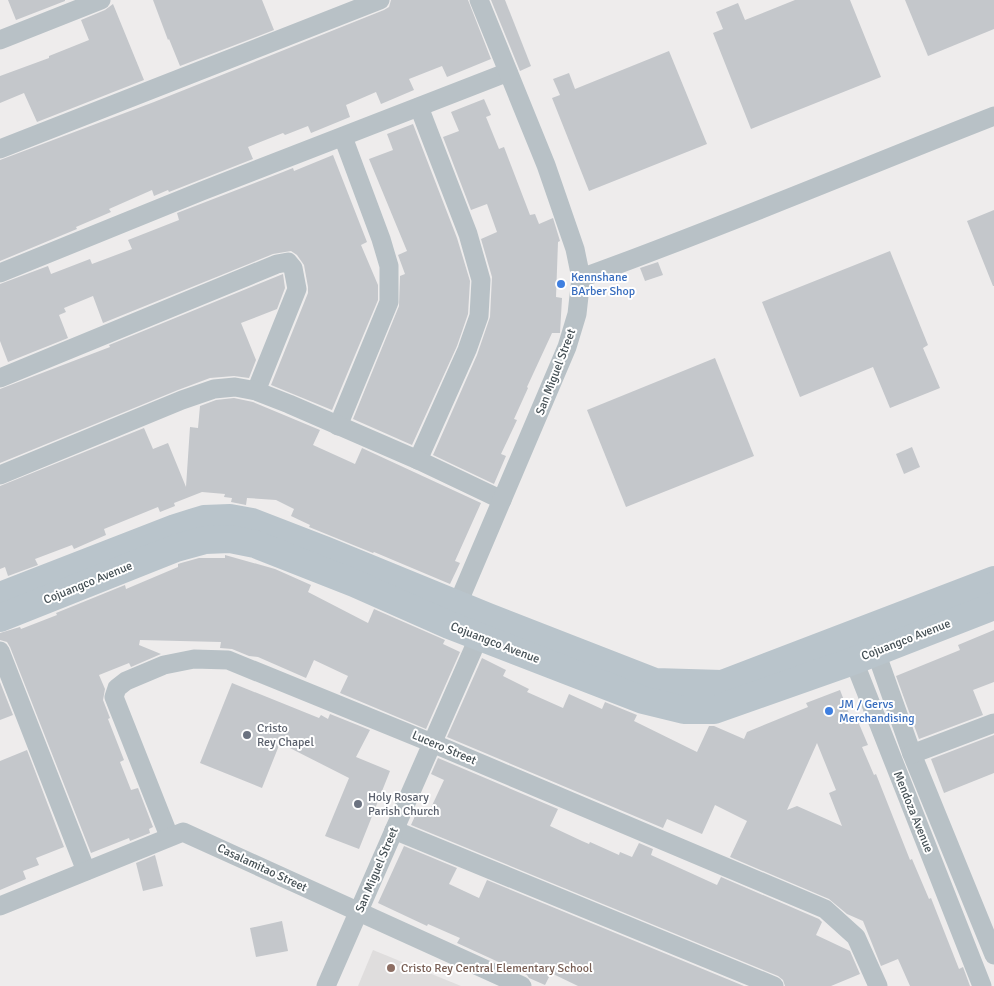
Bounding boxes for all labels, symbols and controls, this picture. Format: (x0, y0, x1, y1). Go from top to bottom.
place label: Kennshane BArber Shop (571, 270, 635, 299)
marker: Kennshane BArber Shop (555, 278, 567, 290)
street label: San Miguel Street (533, 327, 579, 417)
street label: Cojuangco Avenue (41, 558, 135, 608)
street label: Cojuangco Avenue (859, 616, 953, 664)
street label: Cojuangco Avenue (448, 619, 542, 667)
place label: JM / Gervs Merchandising (839, 697, 915, 726)
marker: JM / Gervs Merchandising (823, 705, 835, 717)
place label: Cristo Rey Chapel (257, 721, 314, 750)
street label: Lucero Street (410, 728, 478, 768)
marker: Cristo Rey Chapel (241, 729, 253, 741)
street label: Mendoza Avenue (890, 769, 936, 855)
place label: Holy Rosary Parish Church (368, 790, 440, 819)
marker: Holy Rosary Parish Church (352, 798, 364, 810)
street label: San Miguel Street (352, 825, 402, 915)
street label: Casalamitao Street (215, 841, 309, 895)
place label: Cristo Rey Central Elementary School (401, 961, 593, 976)
marker: Cristo Rey Central Elementary School (385, 962, 397, 974)

